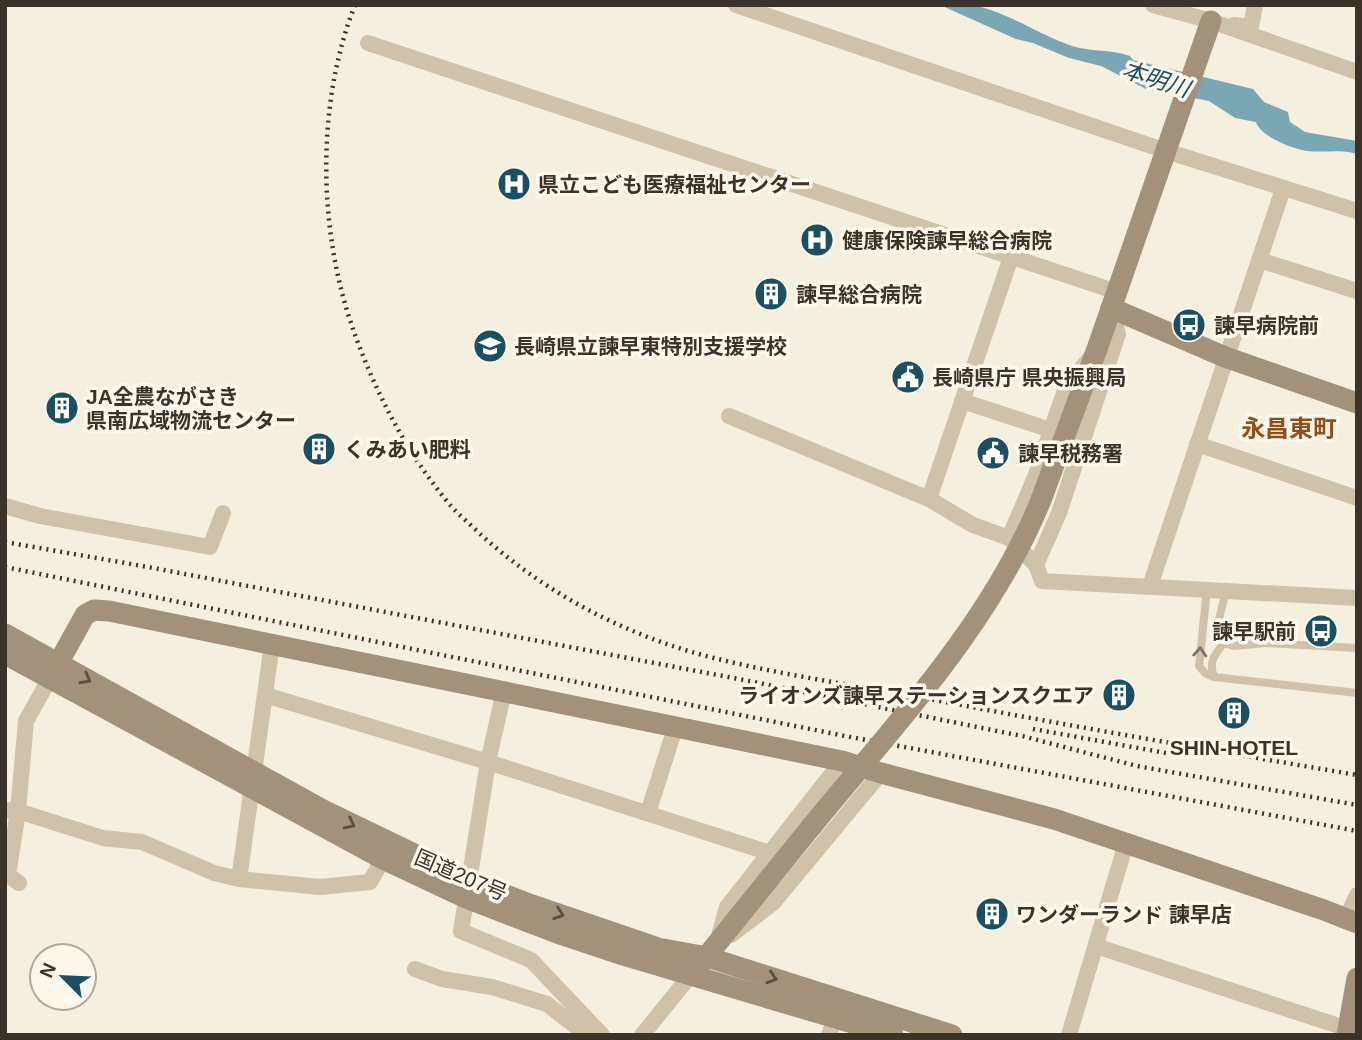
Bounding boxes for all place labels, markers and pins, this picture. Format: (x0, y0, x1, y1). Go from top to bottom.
hospital icon: 県立こども医療福祉センター (495, 165, 533, 203)
place label: 県立こども医療福祉センター (538, 173, 811, 196)
hospital icon: 健康保険諫早総合病院 (798, 221, 836, 259)
place label: 健康保険諫早総合病院 (842, 229, 1052, 252)
building icon: 諫早総合病院 (752, 275, 790, 313)
place label: 諫早総合病院 (796, 283, 922, 306)
bus stop icon: 諫早病院前 (1170, 306, 1208, 344)
place label: 諫早病院前 (1214, 314, 1319, 337)
school or university icon: 長崎県立諫早東特別支援学校 (471, 327, 509, 365)
place label: 長崎県立諫早東特別支援学校 (514, 335, 787, 358)
public building icon: 長崎県庁 県央振興局 (889, 358, 927, 396)
place label: 長崎県庁 県央振興局 (932, 366, 1127, 389)
place label: JA全農ながさき 県南広域物流センター (86, 385, 296, 432)
building icon: JA全農ながさき 県南広域物流センター (43, 389, 81, 427)
building icon: くみあい肥料 (300, 430, 338, 468)
public building icon: 諫早税務署 (974, 434, 1012, 472)
place label: くみあい肥料 (344, 438, 471, 461)
place label: 諫早税務署 (1018, 442, 1123, 465)
bus stop icon: 諫早駅前 (1302, 612, 1340, 650)
place label: 諫早駅前 (1212, 620, 1296, 643)
building icon: ライオンズ諫早ステーションスクエア (1100, 676, 1138, 714)
place label: ライオンズ諫早ステーションスクエア (738, 684, 1094, 707)
building icon: SHIN-HOTEL (1215, 694, 1253, 732)
place label: SHIN-HOTEL (1170, 736, 1298, 759)
building icon: ワンダーランド 諫早店 (973, 895, 1011, 933)
place label: ワンダーランド 諫早店 (1016, 903, 1232, 926)

